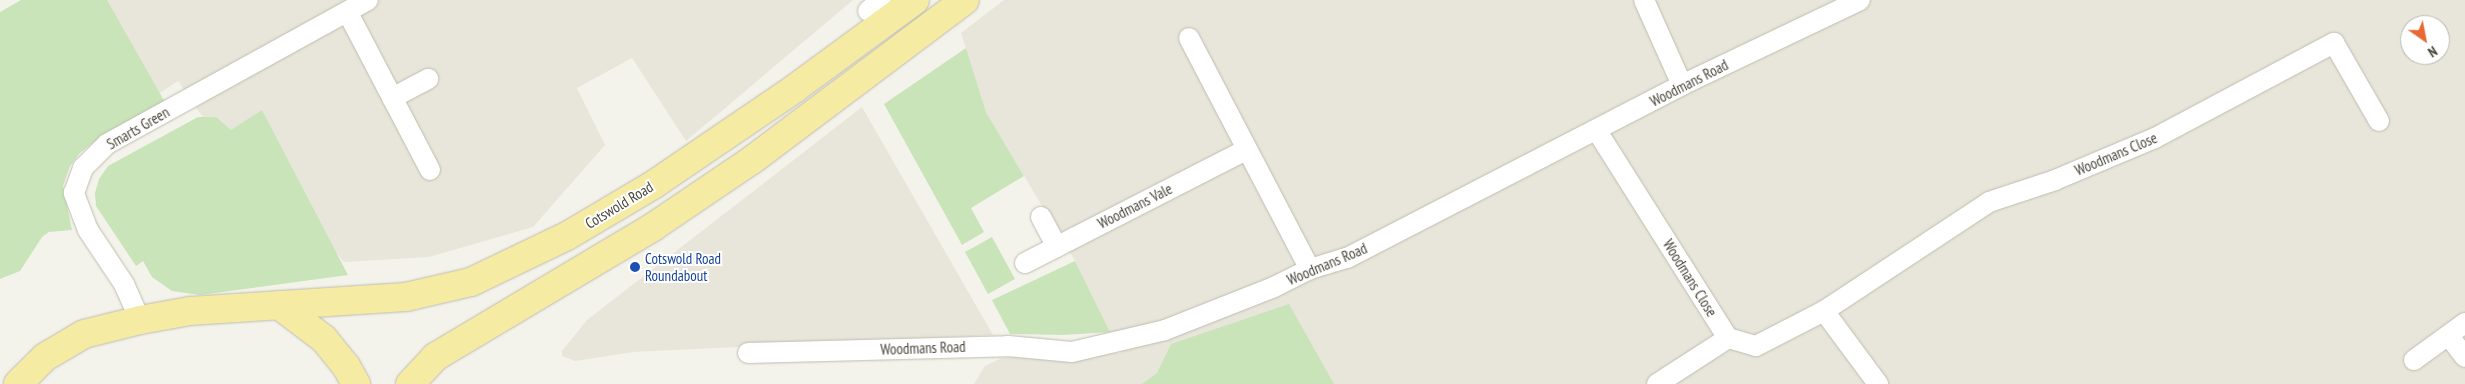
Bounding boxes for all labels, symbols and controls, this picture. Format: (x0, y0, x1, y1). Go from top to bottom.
north arrow (2400, 15, 2450, 65)
text: N (2425, 42, 2441, 61)
street label: Woodmans Road (1647, 56, 1731, 110)
street label: Smarts Green (103, 103, 173, 153)
street label: Woodmans Close (2072, 129, 2160, 179)
street label: Cotswold Road (582, 178, 656, 232)
street label: Woodmans Vale (1095, 179, 1175, 233)
street label: Woodmans Close (1659, 236, 1721, 320)
street label: Woodmans Road (1284, 239, 1370, 289)
place label: Cotswold Road Roundabout (645, 249, 721, 284)
marker: Cotswold Road Roundabout (629, 261, 641, 273)
street label: Woodmans Road (880, 338, 966, 358)

